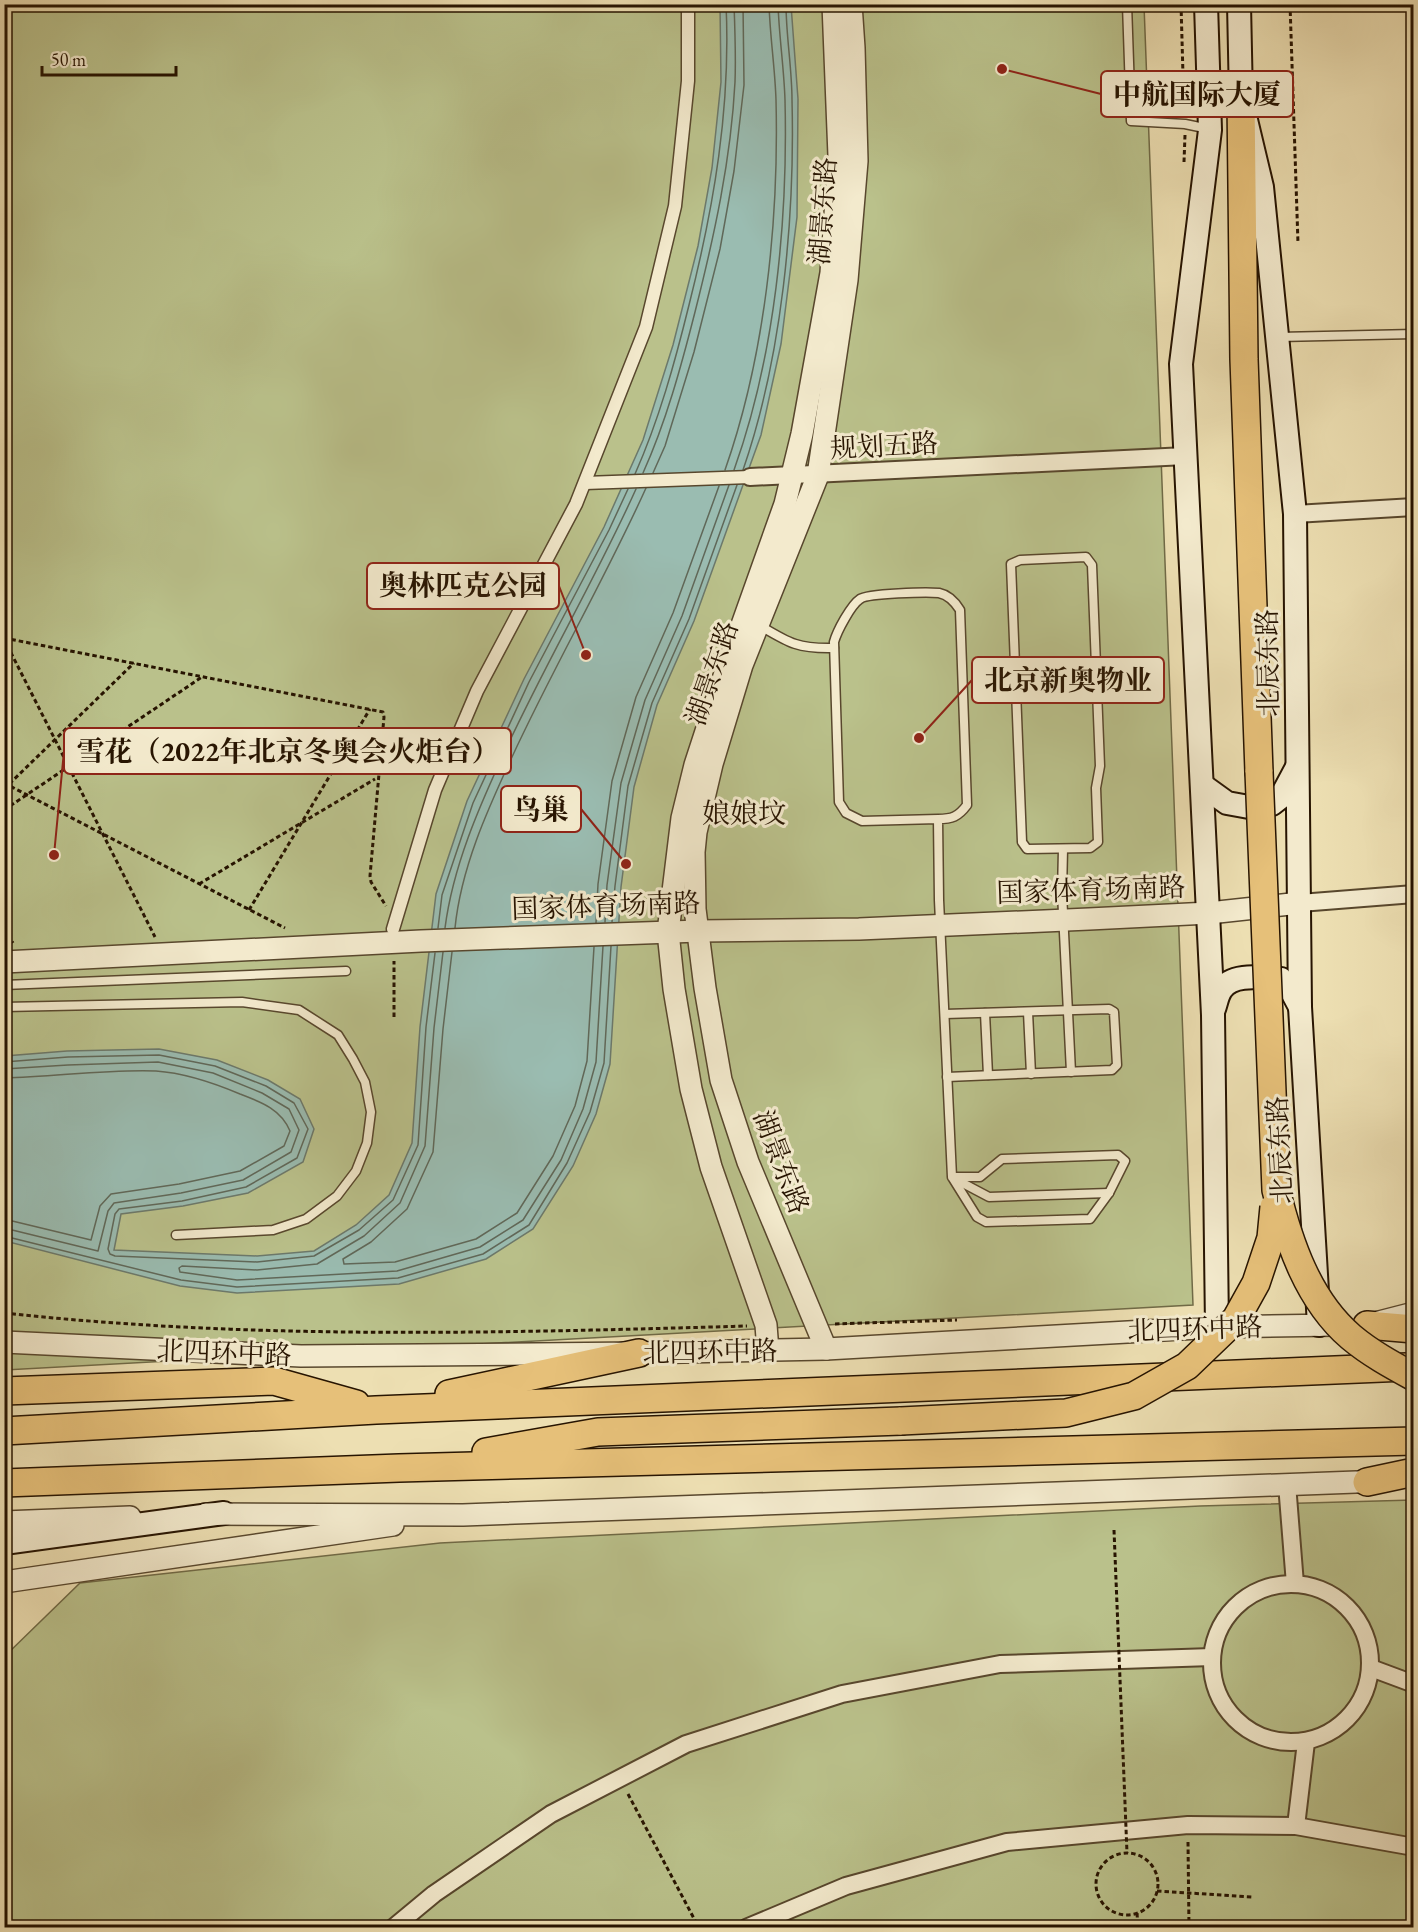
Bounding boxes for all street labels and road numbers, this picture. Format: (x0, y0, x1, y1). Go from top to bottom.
street label: 湖景东路 (801, 156, 844, 266)
street label: 规划五路 (829, 425, 939, 466)
street label: 北辰东路 (1249, 609, 1286, 717)
street label: 湖景东路 (677, 616, 746, 730)
street label: 国家体育场南路 (996, 869, 1186, 910)
street label: 国家体育场南路 (511, 885, 701, 926)
street label: 北辰东路 (1259, 1095, 1300, 1205)
street label: 湖景东路 (746, 1105, 817, 1219)
street label: 北四环中路 (1127, 1309, 1263, 1348)
street label: 北四环中路 (156, 1333, 292, 1372)
street label: 北四环中路 (642, 1333, 778, 1370)

